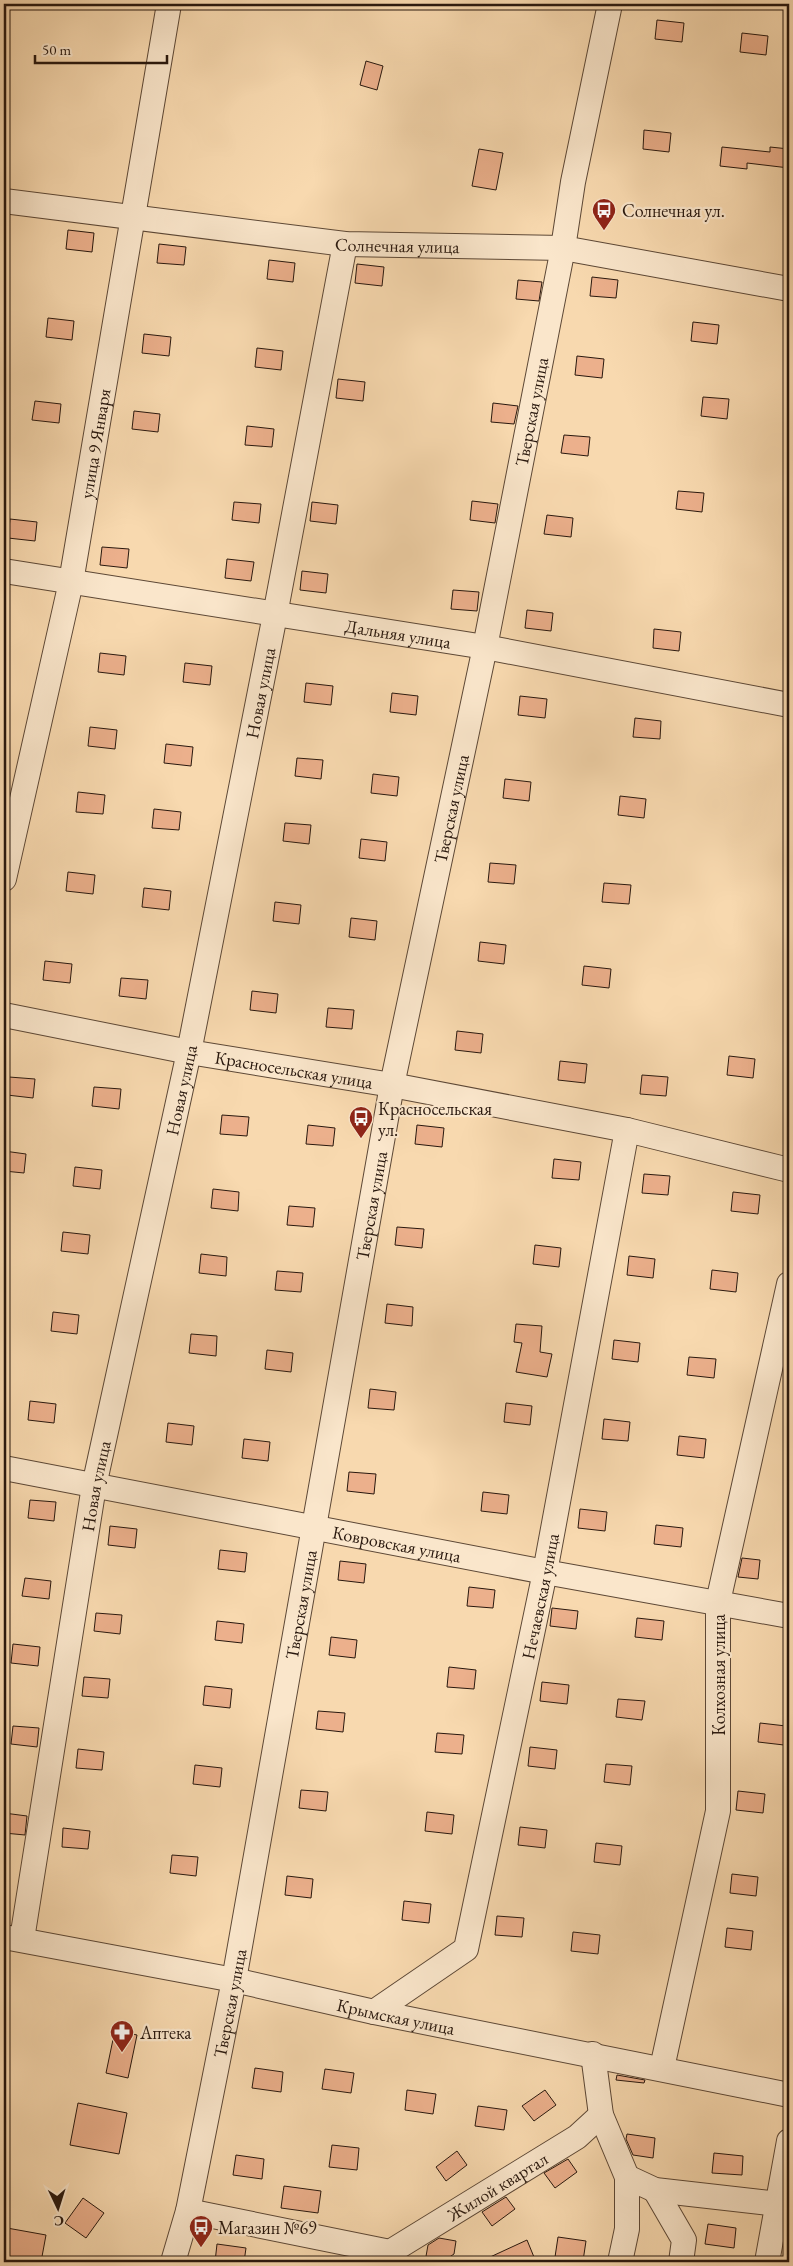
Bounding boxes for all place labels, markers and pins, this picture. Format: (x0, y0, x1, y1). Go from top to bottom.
bus stop icon: Солнечная ул. (591, 197, 617, 231)
place label: Солнечная ул. (622, 199, 725, 222)
place label: Красносельская ул. (378, 1097, 492, 1141)
bus stop icon: Красносельская ул. (348, 1105, 374, 1139)
pharmacy icon: Аптека (109, 2019, 135, 2053)
place label: Аптека (139, 2021, 192, 2044)
bus stop icon: Магазин №69 (188, 2214, 214, 2248)
place label: Магазин №69 (218, 2216, 317, 2239)

